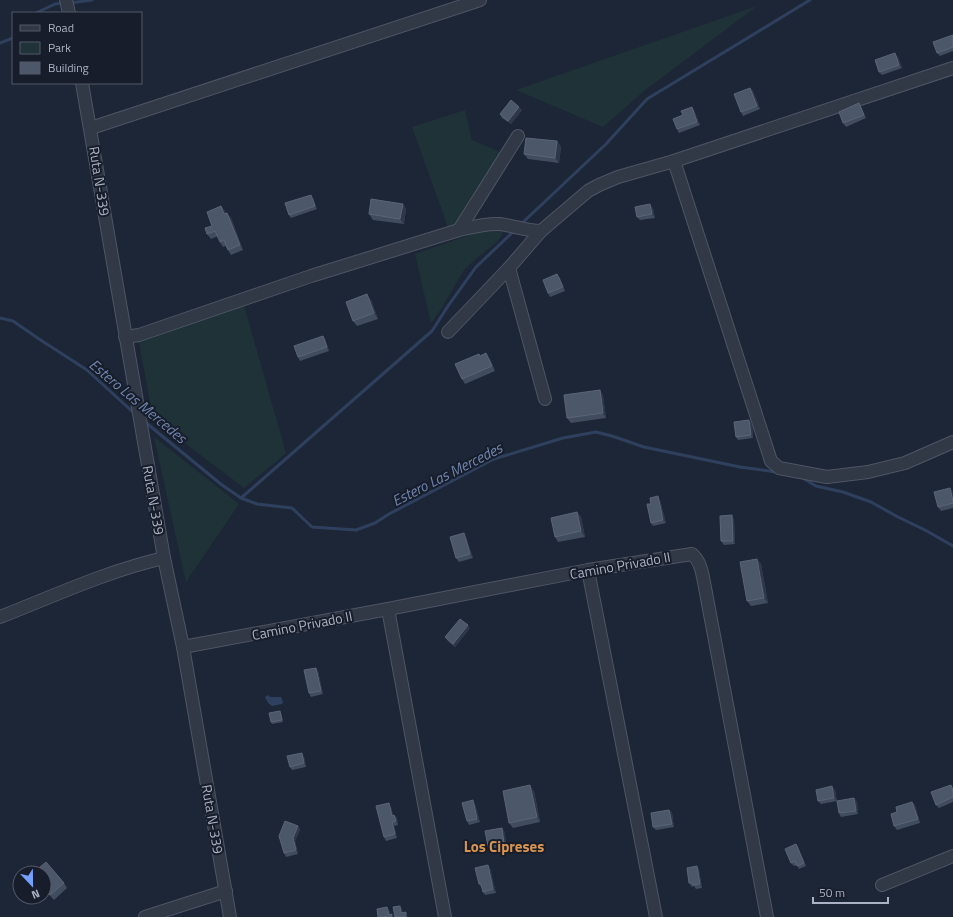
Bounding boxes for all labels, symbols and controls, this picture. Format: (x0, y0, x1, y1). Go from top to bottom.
legend (12, 12, 142, 84)
text: Road (48, 18, 74, 37)
text: Park (48, 38, 71, 57)
text: Building (48, 58, 89, 77)
street label: Ruta N-339 (84, 145, 116, 217)
water label: Estero Las Mercedes (84, 353, 193, 450)
water label: Estero Las Mercedes (388, 435, 508, 512)
street label: Ruta N-339 (138, 464, 170, 537)
street label: Camino Privado II (568, 546, 672, 584)
street label: Camino Privado II (250, 605, 354, 645)
street label: Ruta N-339 (197, 783, 229, 856)
district label: Los Cipreses (464, 835, 544, 858)
north arrow (12, 865, 52, 905)
scale bar (813, 879, 888, 905)
text: 50 m (819, 883, 845, 902)
text: N (29, 885, 42, 903)

